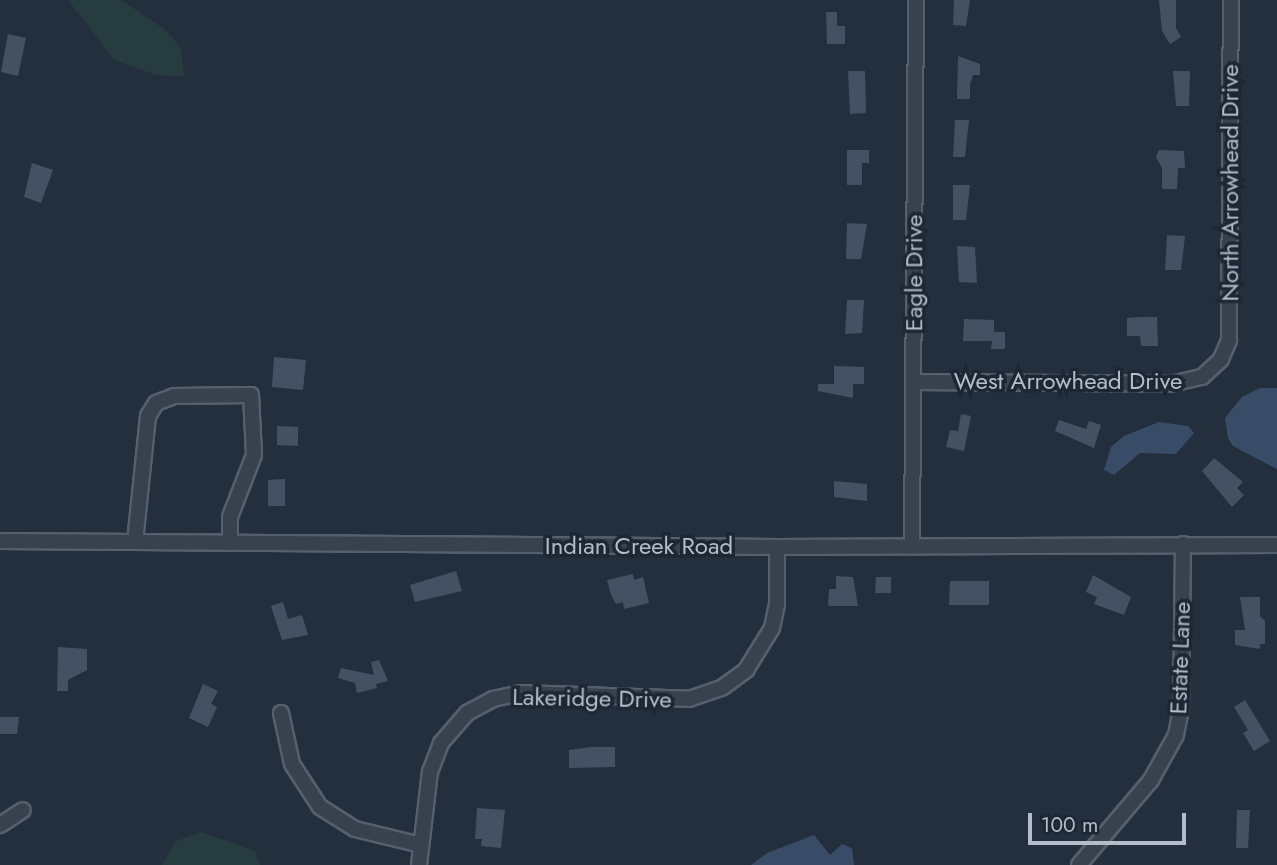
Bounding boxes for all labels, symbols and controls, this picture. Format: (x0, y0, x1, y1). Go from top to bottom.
street label: North Arrowhead Drive (1216, 64, 1244, 302)
street label: Eagle Drive (900, 215, 928, 331)
street label: West Arrowhead Drive (954, 367, 1182, 395)
street label: Indian Creek Road (545, 532, 733, 560)
street label: Estate Lane (1164, 601, 1196, 715)
street label: Lakeridge Drive (512, 682, 672, 714)
scale bar (1032, 798, 1190, 842)
text: 100 m (1041, 810, 1098, 840)

